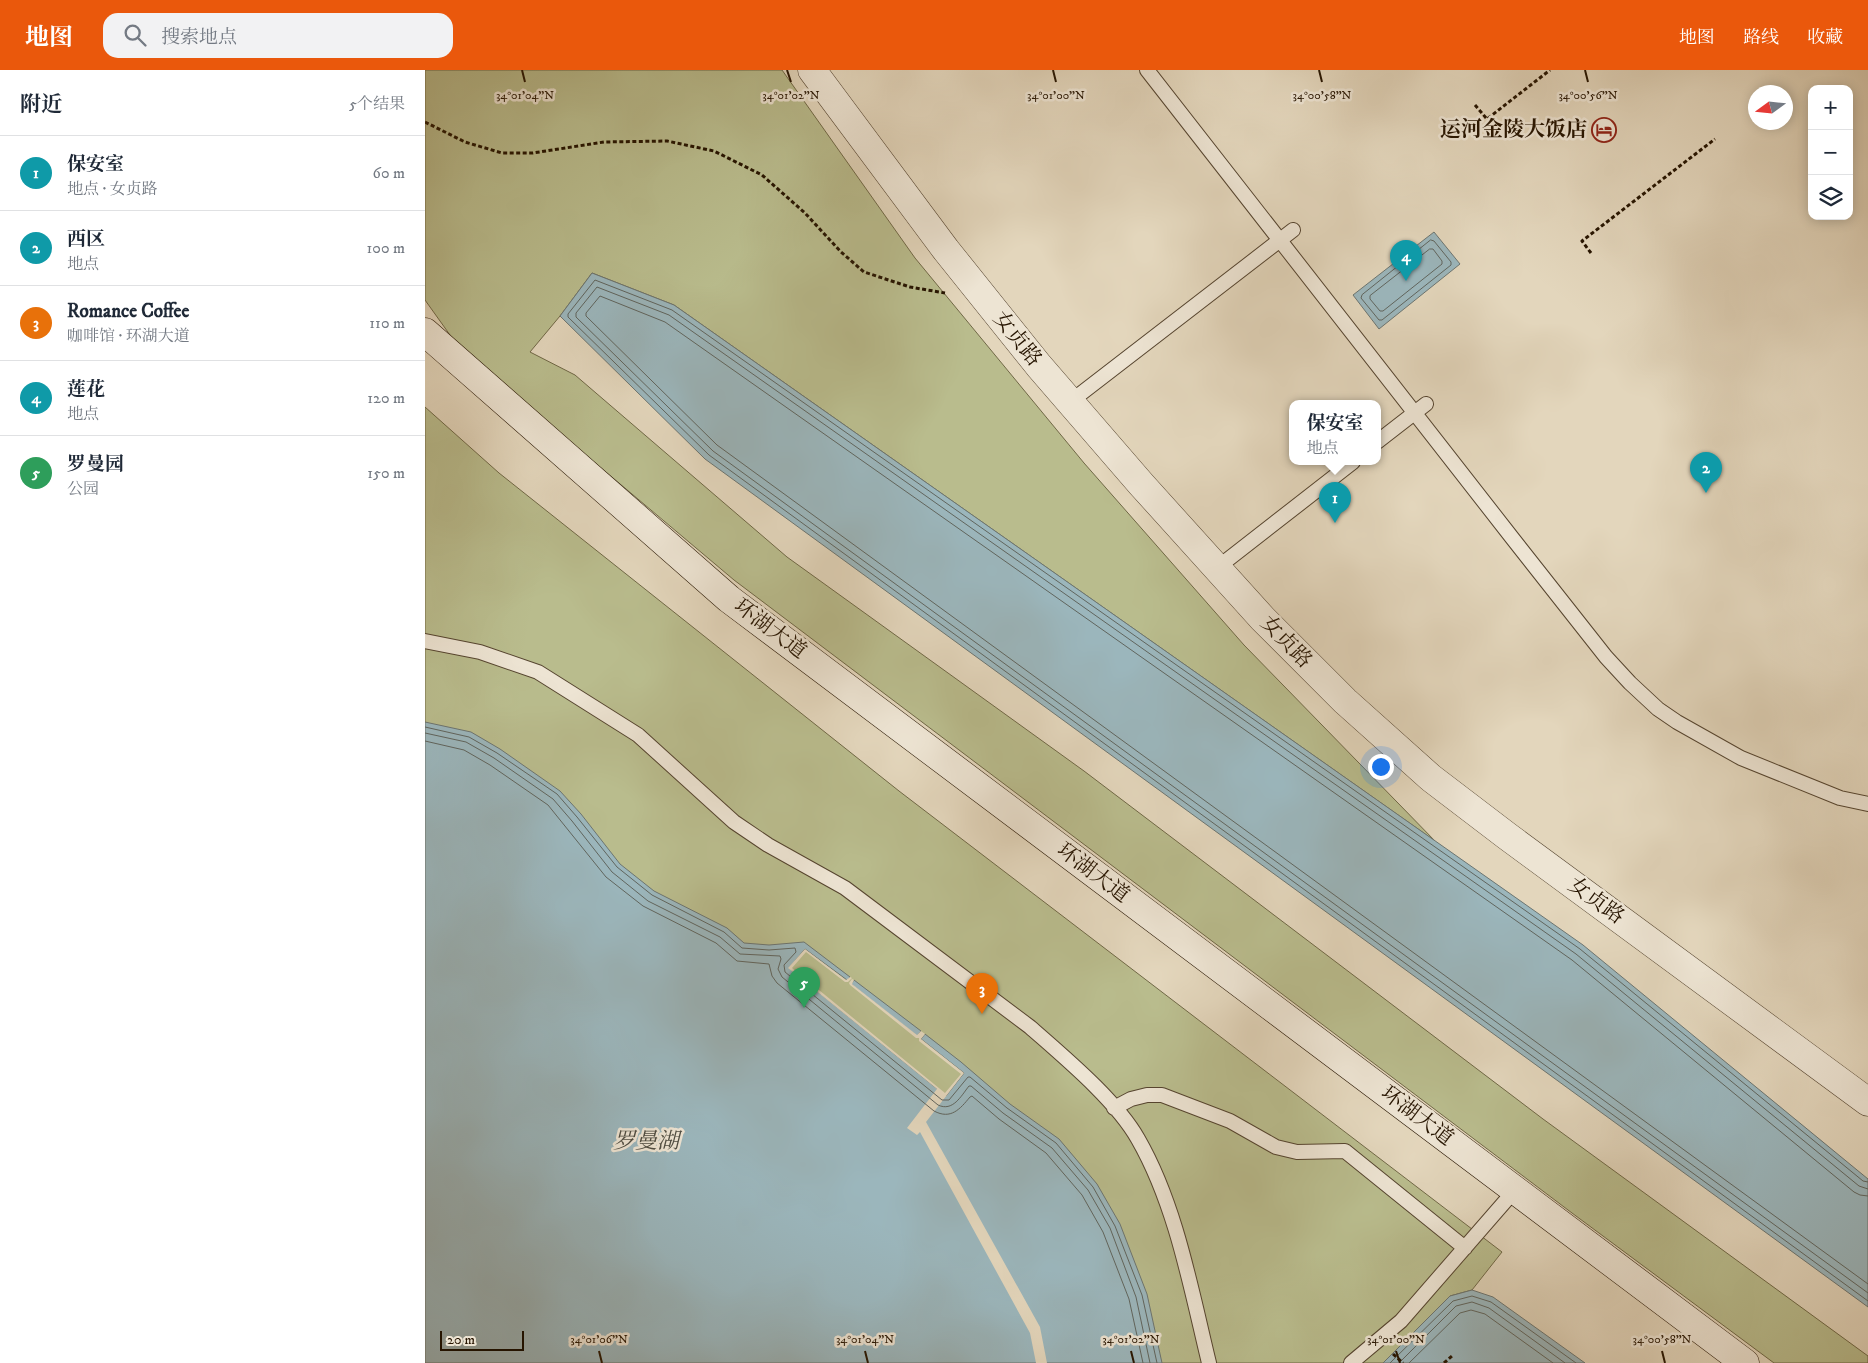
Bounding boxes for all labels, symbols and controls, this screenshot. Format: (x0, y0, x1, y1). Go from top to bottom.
search box (103, 13, 453, 58)
icon: search (121, 21, 149, 49)
text: 地图 (25, 23, 73, 53)
text: 搜索地点 (161, 26, 237, 49)
text: 地图 (1679, 27, 1715, 49)
text: 路线 (1743, 27, 1779, 49)
text: 收藏 (1807, 27, 1843, 49)
north arrow (1748, 85, 1793, 130)
map controls (1808, 85, 1853, 220)
button: + (1808, 85, 1853, 130)
text: 34°01'04"N (496, 88, 554, 103)
text: 34°01'02"N (762, 88, 820, 103)
text: 34°01'00"N (1027, 88, 1085, 103)
text: 34°00'58"N (1293, 88, 1352, 103)
text: 34°00'56"N (1558, 88, 1618, 103)
text: 附近 (20, 92, 62, 118)
text: 5个结果 (349, 94, 405, 114)
place label: 运河金陵大饭店 (1440, 117, 1587, 143)
hotel icon: 运河金陵大饭店 (1591, 117, 1617, 143)
button: − (1808, 130, 1853, 175)
text: 保安室 (67, 153, 124, 176)
text: 1 (33, 163, 39, 183)
text: 60 m (373, 163, 405, 183)
button: layers (1808, 175, 1853, 220)
text: 地点 · 女贞路 (67, 179, 158, 199)
text: 西区 (67, 228, 105, 251)
text: 2 (32, 238, 40, 258)
text: 100 m (367, 238, 405, 258)
pin: 4 (1390, 240, 1422, 281)
text: 地点 (67, 254, 99, 274)
text: Romance Coffee (67, 300, 189, 323)
street label: 女贞路 (987, 306, 1047, 372)
text: 3 (33, 313, 39, 333)
text: 110 m (369, 313, 405, 333)
text: 咖啡馆 · 环湖大道 (67, 326, 190, 346)
text: 莲花 (67, 378, 105, 401)
text: 4 (31, 388, 41, 408)
text: 120 m (367, 388, 405, 408)
popup (1289, 400, 1381, 465)
text: 地点 (67, 404, 99, 424)
text: 保安室 (1306, 412, 1364, 435)
text: 地点 (1306, 438, 1339, 458)
pin: 2 (1690, 452, 1722, 493)
text: 罗曼园 (67, 453, 124, 476)
text: 5 (32, 463, 40, 483)
text: 150 m (367, 463, 405, 483)
text: 公园 (67, 479, 99, 499)
pin: 1 (1319, 482, 1351, 523)
street label: 环湖大道 (729, 593, 811, 665)
street label: 女贞路 (1255, 610, 1317, 674)
your location (1368, 754, 1394, 780)
street label: 环湖大道 (1052, 837, 1134, 909)
street label: 女贞路 (1563, 872, 1629, 930)
pin: 5 (788, 967, 820, 1008)
pin: 3 (966, 973, 998, 1014)
street label: 环湖大道 (1376, 1080, 1458, 1152)
water label: 罗曼湖 (613, 1128, 683, 1155)
scale bar (440, 1328, 524, 1351)
text: 20 m (447, 1331, 475, 1349)
text: 34°01'06"N (570, 1332, 628, 1347)
text: 34°01'04"N (836, 1332, 894, 1347)
text: 34°01'02"N (1102, 1332, 1160, 1347)
text: 34°01'00"N (1367, 1332, 1425, 1347)
text: 34°00'58"N (1633, 1332, 1692, 1347)

